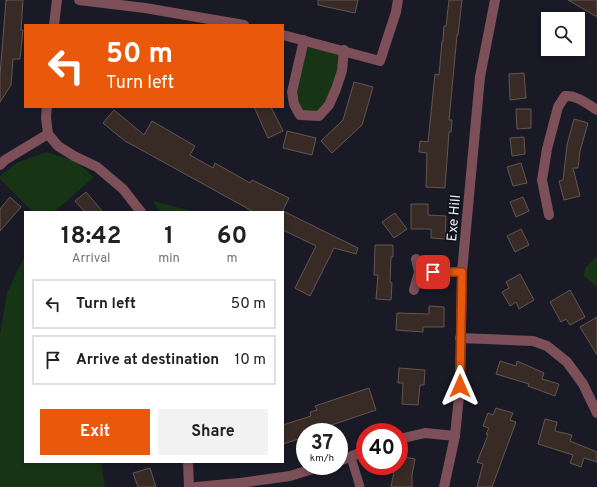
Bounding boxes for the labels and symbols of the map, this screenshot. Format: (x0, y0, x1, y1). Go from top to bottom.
street label: Exe Hill (444, 194, 465, 242)
pin (416, 255, 450, 289)
position arrow (439, 365, 481, 407)
speed limit sign: 40 (356, 423, 408, 475)

